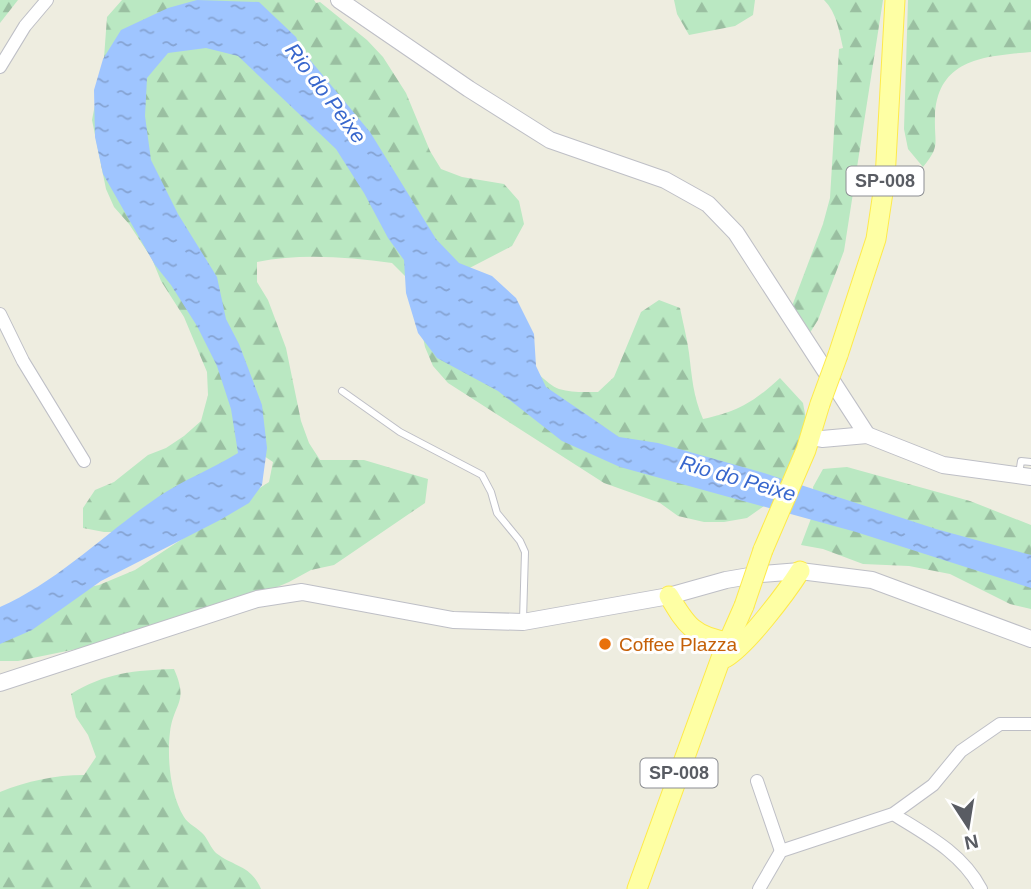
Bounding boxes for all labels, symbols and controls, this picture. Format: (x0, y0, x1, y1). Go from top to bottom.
water label: Rio do Peixe (281, 39, 371, 147)
road number: SP-008 (846, 166, 924, 196)
water label: Rio do Peixe (678, 451, 798, 505)
place label: Coffee Plazza (619, 634, 737, 655)
marker: Coffee Plazza (597, 636, 613, 652)
road number: SP-008 (640, 758, 718, 788)
north arrow (933, 791, 1003, 861)
text: N (963, 830, 980, 854)

